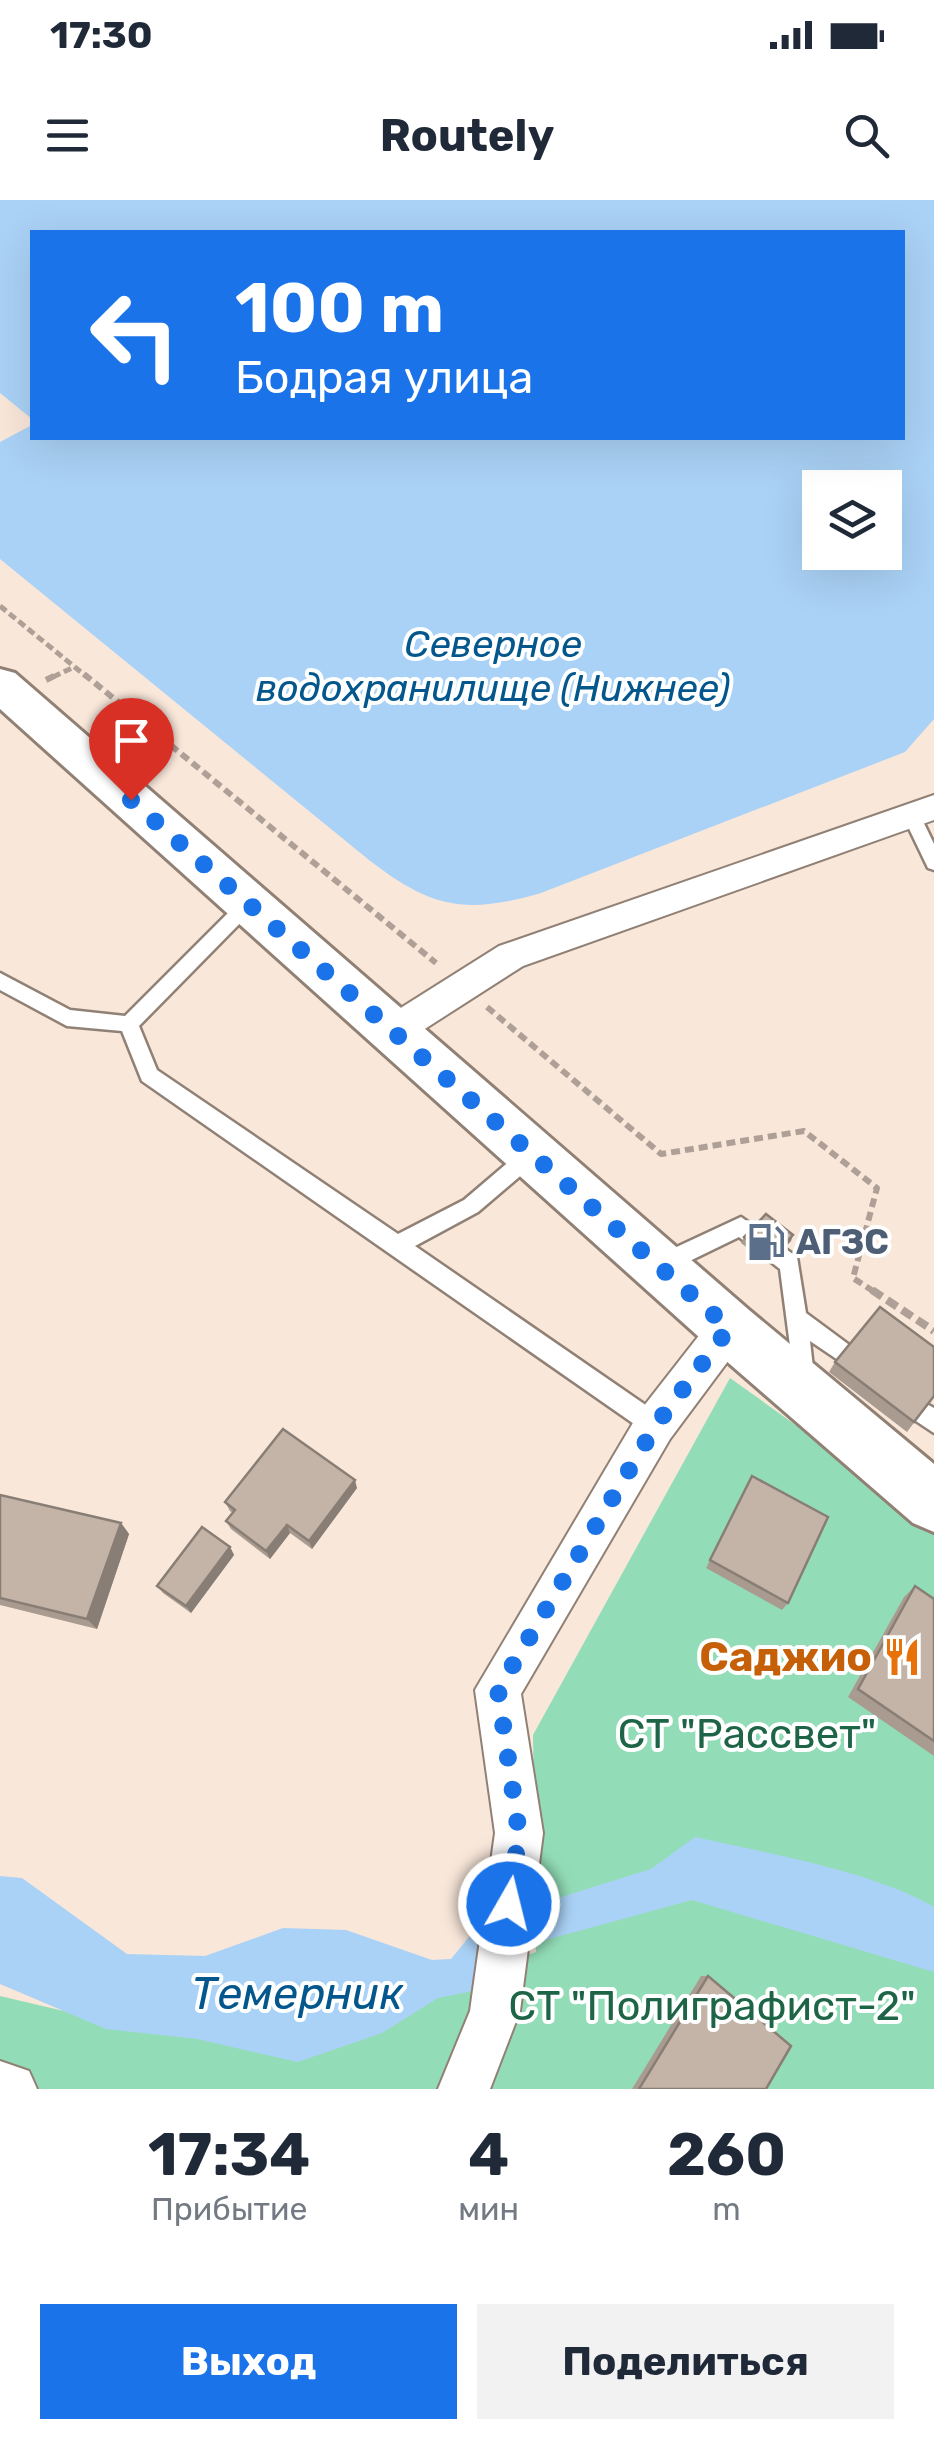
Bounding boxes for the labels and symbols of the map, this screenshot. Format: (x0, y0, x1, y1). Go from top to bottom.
water label: Северное водохранилище (Нижнее) (256, 621, 730, 711)
pin (89, 698, 174, 801)
fuel station icon: АГЗС (745, 1221, 787, 1263)
place label: АГЗС (796, 1221, 889, 1263)
place label: Саджио (699, 1632, 872, 1682)
restaurant icon: Саджио (881, 1636, 923, 1678)
park label: СТ "Рассвет" (617, 1709, 877, 1759)
position arrow (457, 1852, 561, 1956)
water label: Темерник (191, 1967, 404, 2020)
park label: СТ "Полиграфист-2" (508, 1981, 916, 2031)

